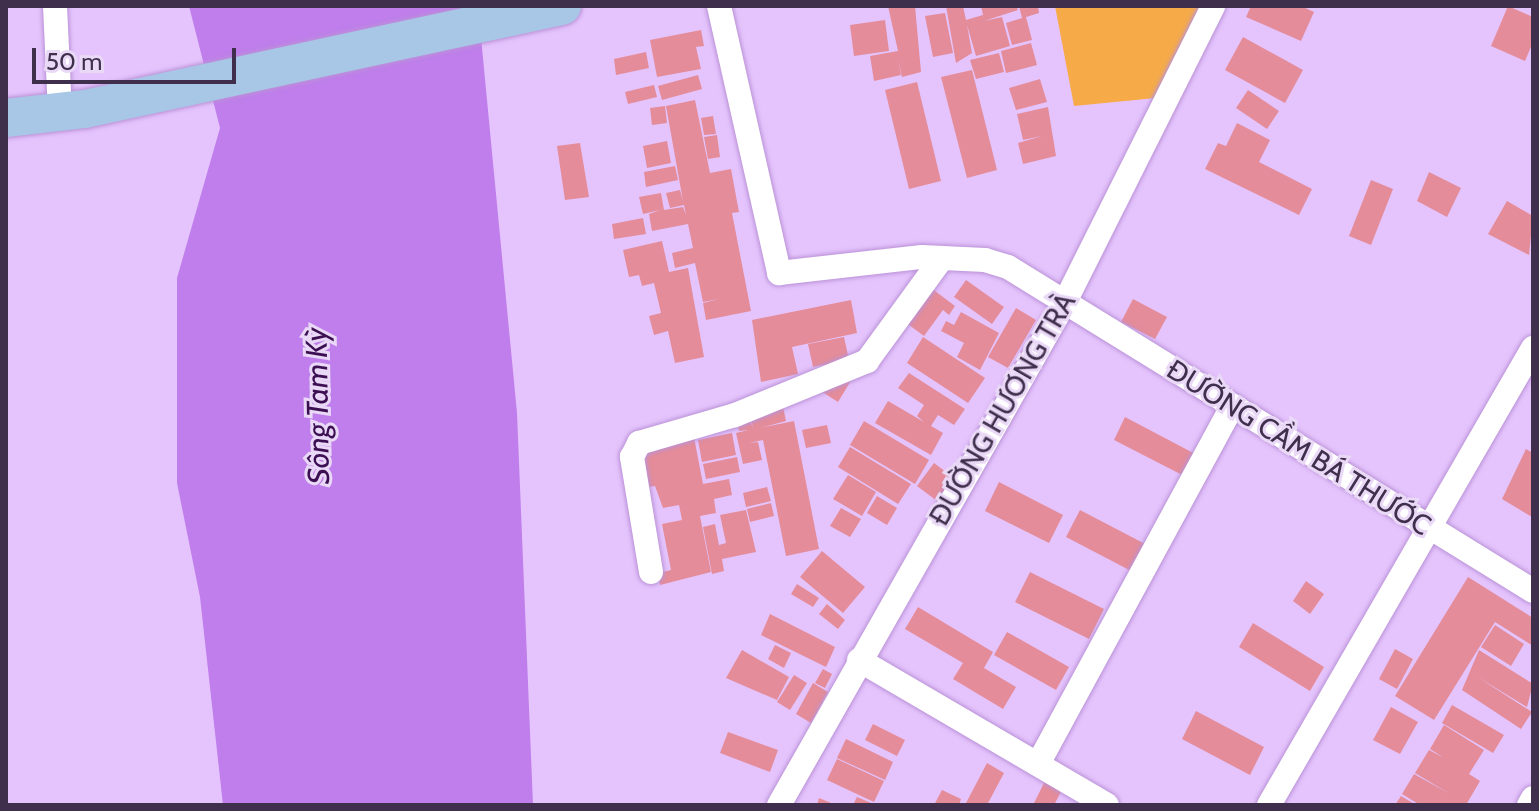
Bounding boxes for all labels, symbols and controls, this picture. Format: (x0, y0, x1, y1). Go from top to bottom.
scale bar (36, 32, 240, 82)
text: 50 m (46, 47, 102, 76)
street label: ĐƯỜNG HƯƠNG TRÀ (922, 287, 1082, 531)
water label: Sông Tam Kỳ (299, 327, 337, 485)
street label: ĐƯỜNG CẦM BÁ THƯỚC (1161, 352, 1437, 542)

